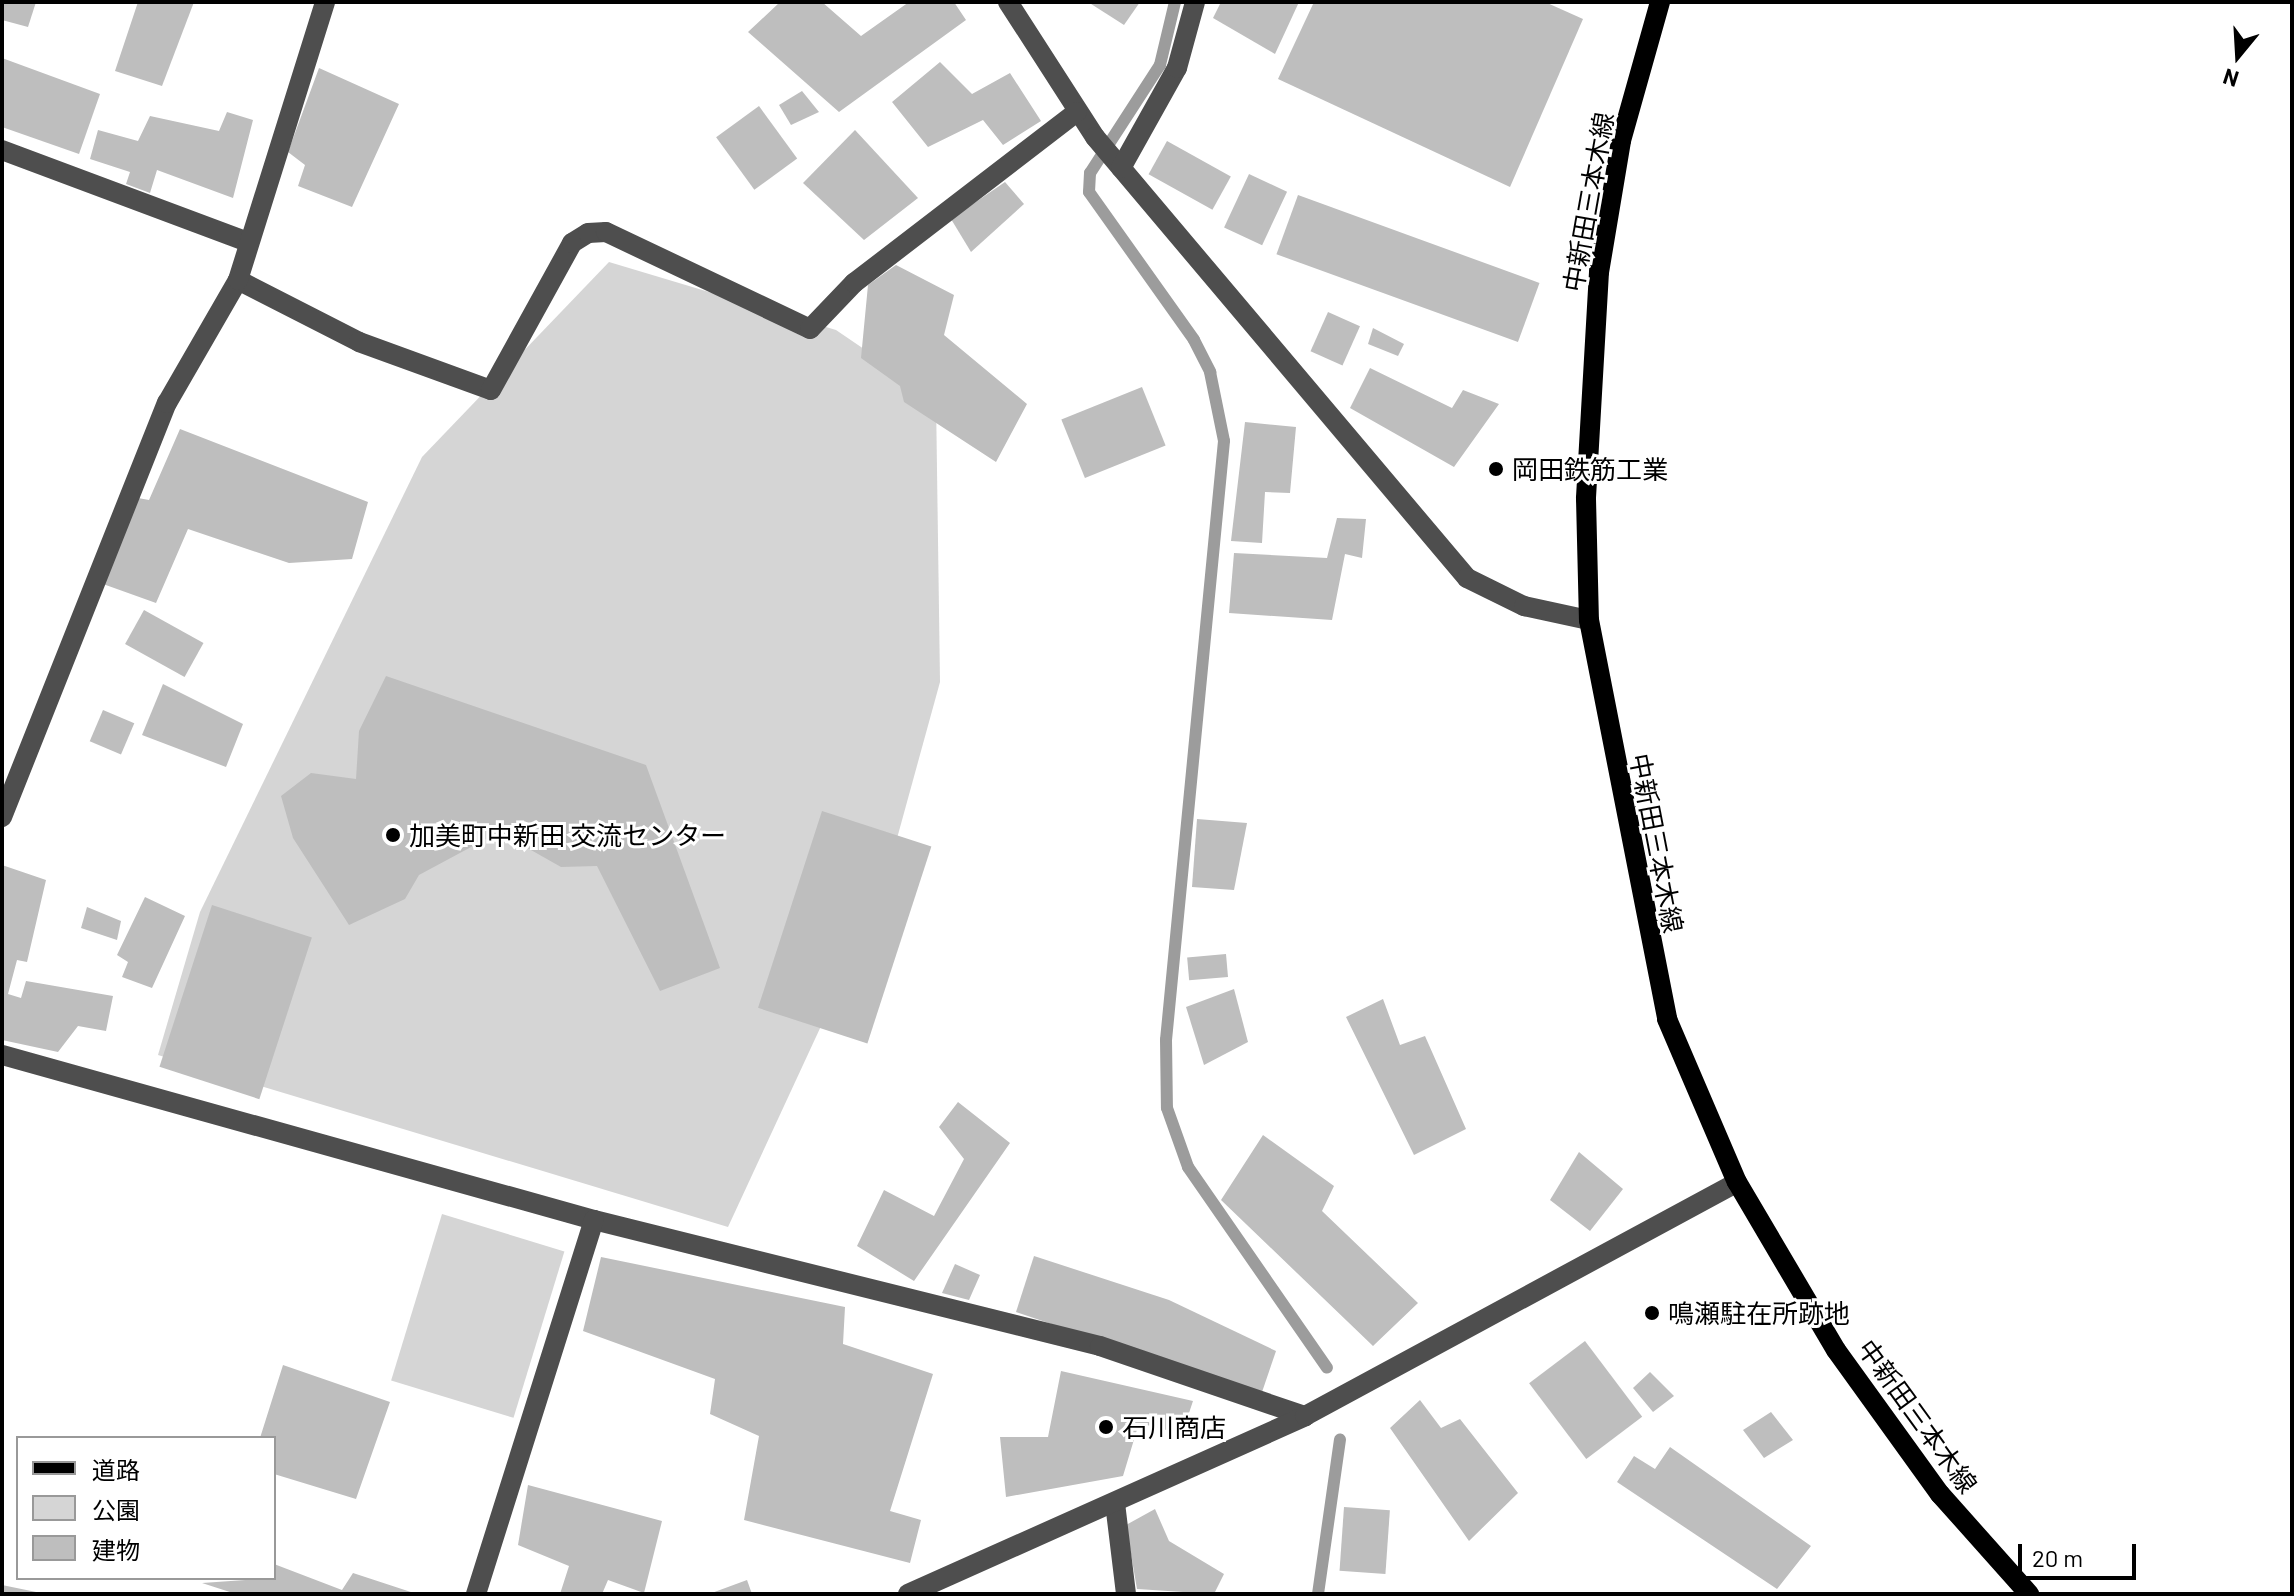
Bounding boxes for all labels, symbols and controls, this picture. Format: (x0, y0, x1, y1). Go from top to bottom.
north arrow (2198, 16, 2278, 96)
text: N (2220, 64, 2242, 93)
street label: 中新田三本木線 (1557, 110, 1619, 294)
place label: 岡田鉄筋工業 (1512, 453, 1668, 485)
marker: 岡田鉄筋工業 (1487, 460, 1505, 478)
street label: 中新田三本木線 (1624, 751, 1690, 935)
place label: 加美町中新田 交流センター (409, 819, 726, 851)
marker: 加美町中新田 交流センター (384, 826, 402, 844)
place label: 鳴瀬駐在所跡地 (1668, 1297, 1850, 1329)
marker: 鳴瀬駐在所跡地 (1643, 1304, 1661, 1322)
street label: 中新田三本木線 (1852, 1333, 1984, 1499)
place label: 石川商店 (1122, 1411, 1226, 1443)
marker: 石川商店 (1097, 1418, 1115, 1436)
legend (16, 1436, 276, 1580)
text: 道路 (92, 1455, 140, 1484)
text: 公園 (92, 1495, 140, 1524)
scale bar (2022, 1528, 2140, 1578)
text: 建物 (92, 1535, 140, 1564)
text: 20 m (2032, 1543, 2083, 1572)

